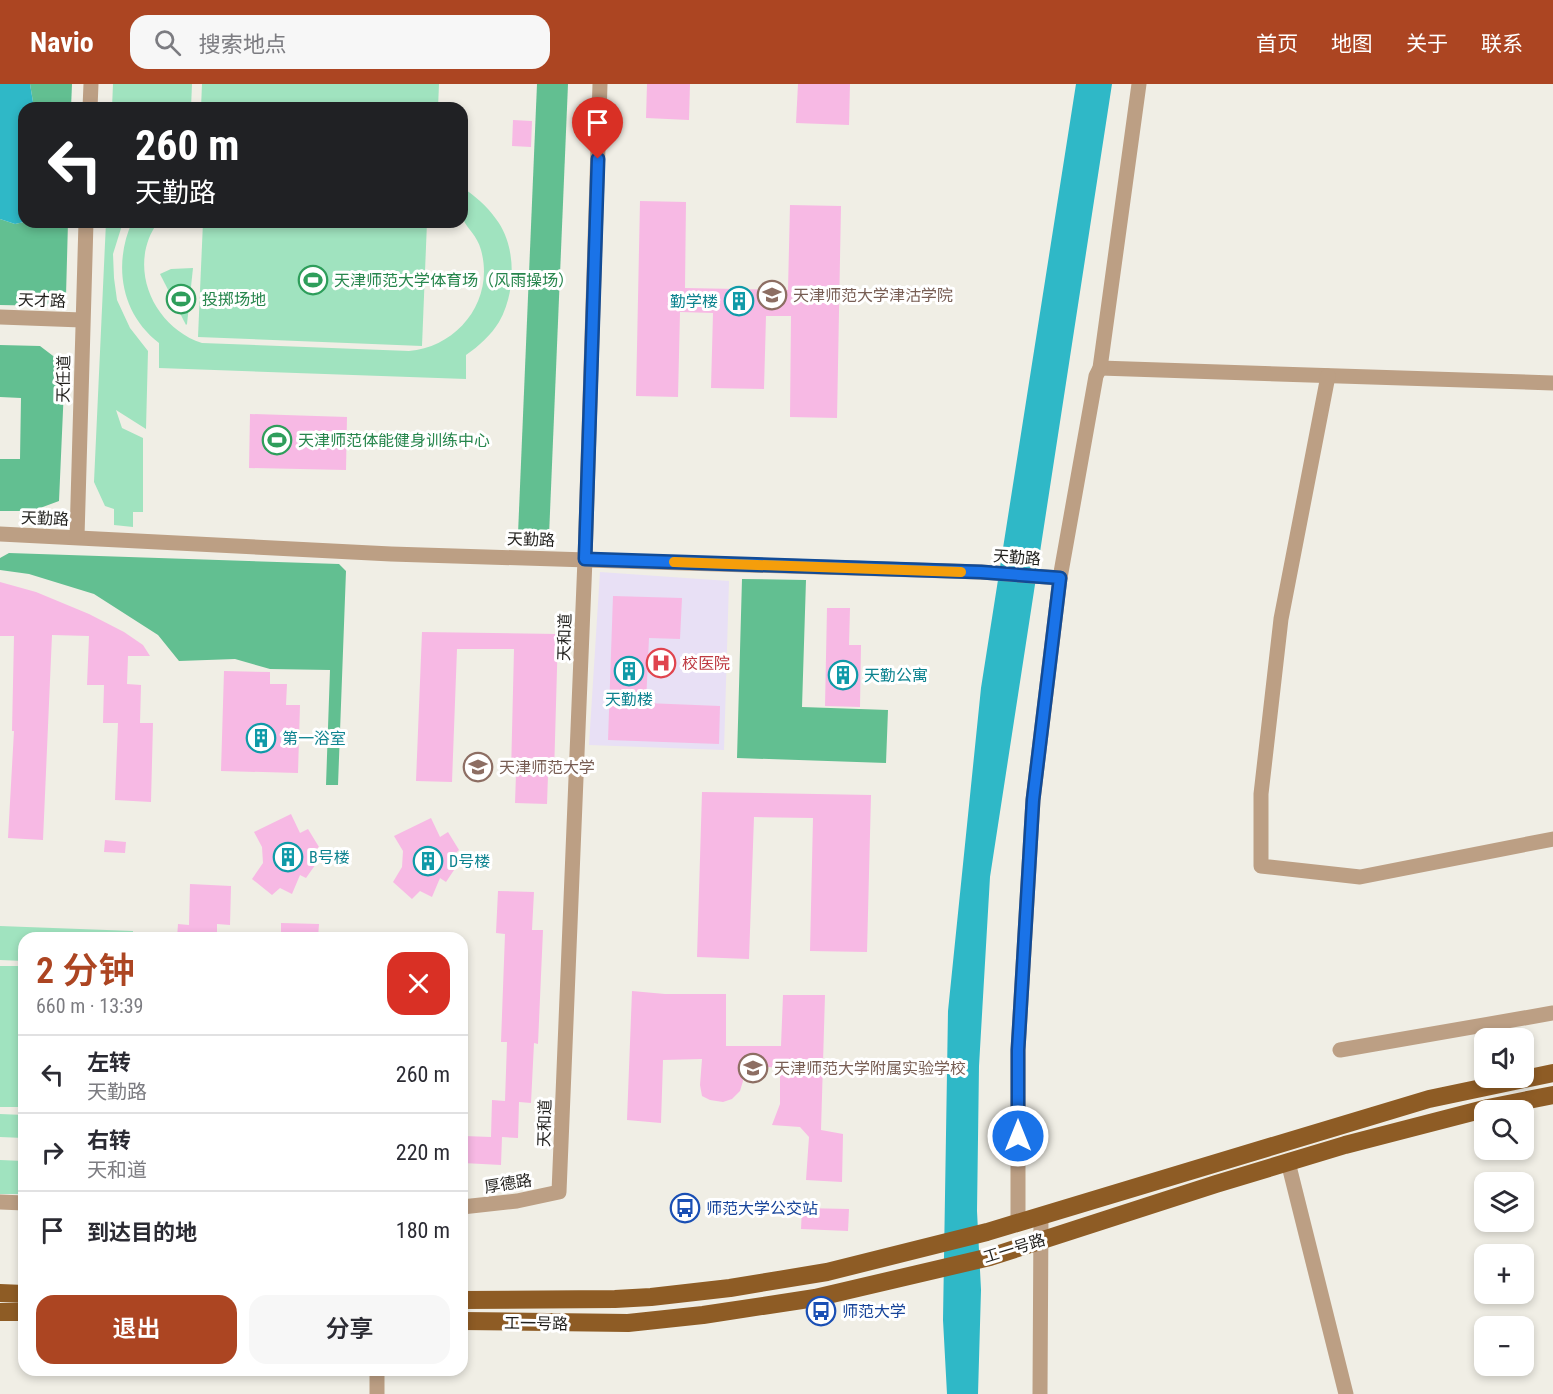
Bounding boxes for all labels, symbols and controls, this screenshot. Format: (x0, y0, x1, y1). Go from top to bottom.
search box (130, 15, 550, 69)
text: Navio (30, 26, 94, 59)
icon: search (151, 26, 184, 59)
text: 搜索地点 (199, 32, 287, 57)
text: 首页 (1256, 32, 1298, 56)
text: 地图 (1331, 32, 1373, 56)
text: 关于 (1406, 32, 1448, 56)
text: 联系 (1481, 32, 1523, 56)
pin (572, 97, 623, 159)
icon: arrive (581, 106, 614, 139)
text: 260 m (135, 121, 240, 170)
icon: left (36, 126, 114, 204)
text: 天勤路 (135, 177, 216, 209)
sports icon: 天津师范大学体育场（风雨操场） (297, 264, 329, 296)
place label: 天津师范大学体育场（风雨操场） (334, 271, 574, 290)
school or university icon: 天津师范大学津沽学院 (756, 279, 788, 311)
sports icon: 投掷场地 (165, 283, 197, 315)
building icon: 勤学楼 (723, 285, 755, 317)
place label: 天津师范大学津沽学院 (793, 286, 953, 305)
street label: 天才路 (18, 290, 66, 311)
place label: 投掷场地 (202, 290, 266, 309)
place label: 勤学楼 (670, 292, 718, 311)
street label: 天任道 (54, 355, 73, 403)
sports icon: 天津师范体能健身训练中心 (261, 424, 293, 456)
place label: 天津师范体能健身训练中心 (298, 431, 490, 450)
street label: 天勤路 (21, 508, 69, 529)
street label: 天勤路 (507, 529, 555, 550)
street label: 天勤路 (992, 546, 1042, 569)
street label: 天和道 (554, 613, 575, 661)
hospital icon: 校医院 (645, 647, 677, 679)
place label: 校医院 (682, 654, 730, 673)
building icon: 天勤楼 (613, 655, 645, 687)
building icon: 天勤公寓 (827, 659, 859, 691)
place label: 天勤公寓 (864, 666, 928, 685)
place label: 天勤楼 (605, 690, 653, 709)
building icon: 第一浴室 (245, 722, 277, 754)
place label: 第一浴室 (282, 729, 346, 748)
school or university icon: 天津师范大学 (462, 751, 494, 783)
place label: 天津师范大学 (499, 758, 595, 777)
building icon: B号楼 (272, 841, 304, 873)
building icon: D号楼 (412, 845, 444, 877)
place label: B号楼 (309, 848, 350, 867)
place label: D号楼 (449, 852, 490, 871)
text: 2 分钟 (36, 950, 134, 992)
button: close (387, 952, 450, 1015)
text: 660 m · 13:39 (36, 994, 143, 1018)
map controls (1474, 1028, 1534, 1376)
button: sound (1474, 1028, 1534, 1088)
text: 左转 (87, 1050, 131, 1075)
school or university icon: 天津师范大学附属实验学校 (737, 1052, 769, 1084)
icon: left (36, 1058, 69, 1091)
place label: 天津师范大学附属实验学校 (774, 1059, 966, 1078)
text: 260 m (396, 1062, 450, 1087)
text: 天勤路 (87, 1080, 147, 1104)
street label: 天和道 (534, 1099, 555, 1147)
button: search (1474, 1100, 1534, 1160)
position arrow (986, 1104, 1050, 1168)
text: 右转 (87, 1128, 131, 1153)
icon: right (36, 1136, 69, 1169)
text: 220 m (396, 1140, 450, 1165)
text: 天和道 (87, 1158, 147, 1182)
street label: 厚德路 (483, 1170, 533, 1197)
button: layers (1474, 1172, 1534, 1232)
bus stop icon: 师范大学公交站 (669, 1192, 701, 1224)
place label: 师范大学公交站 (706, 1199, 818, 1218)
icon: arrive (36, 1214, 69, 1247)
text: 180 m (396, 1218, 450, 1243)
text: 到达目的地 (87, 1220, 197, 1245)
street label: 工一号路 (981, 1230, 1048, 1267)
button: + (1474, 1244, 1534, 1304)
button: 退出 (36, 1295, 237, 1364)
button: 分享 (249, 1295, 450, 1364)
bus stop icon: 师范大学 (805, 1295, 837, 1327)
place label: 师范大学 (842, 1302, 906, 1321)
street label: 工一号路 (504, 1313, 568, 1334)
button: − (1474, 1316, 1534, 1376)

